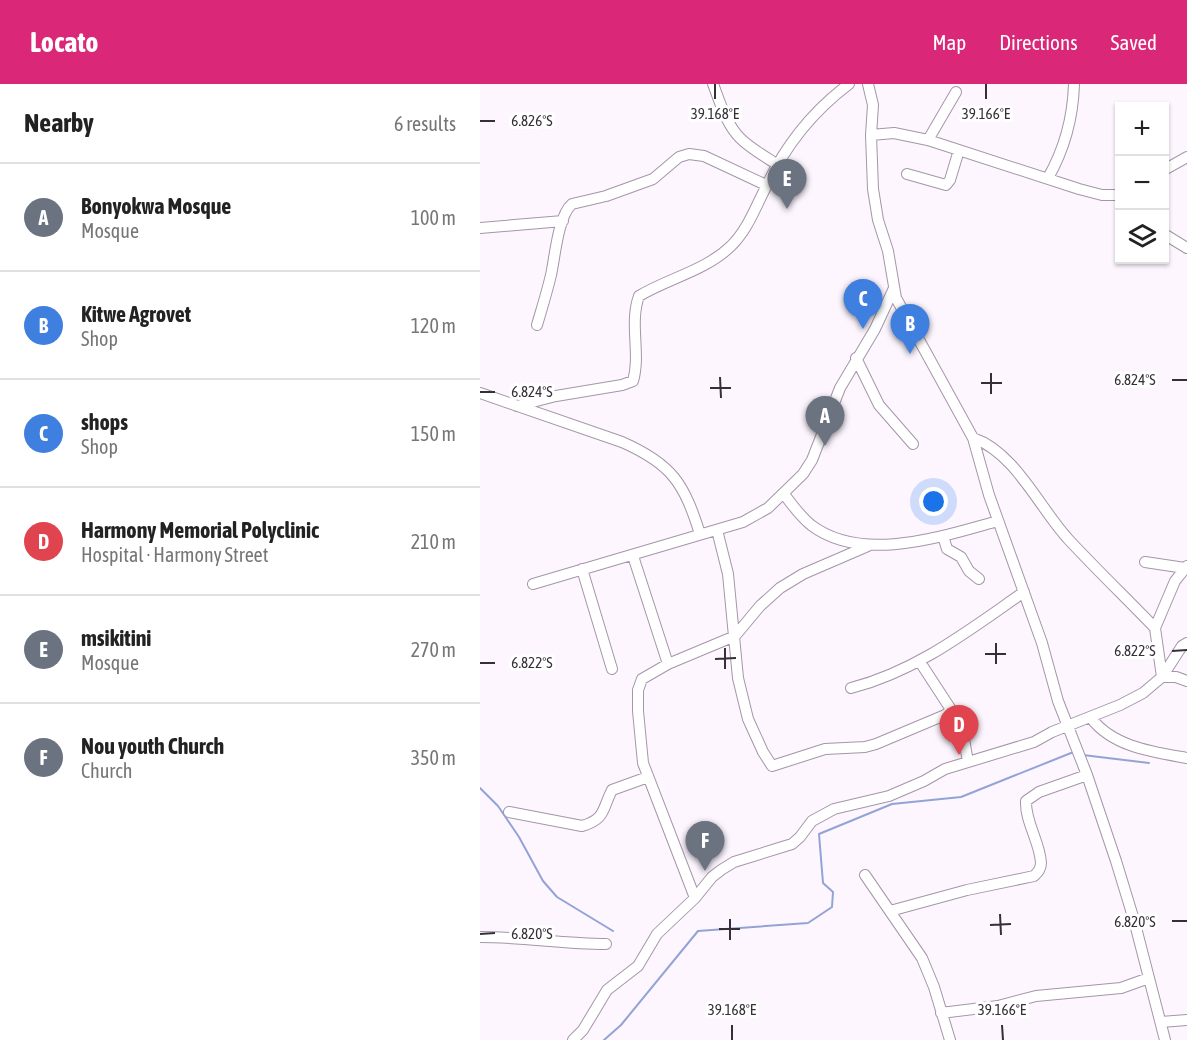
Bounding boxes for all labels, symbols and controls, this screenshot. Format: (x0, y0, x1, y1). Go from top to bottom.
text: Locato (30, 26, 98, 58)
text: Map (932, 30, 966, 54)
text: Directions (999, 30, 1078, 54)
text: Saved (1111, 30, 1157, 54)
map controls (1115, 102, 1169, 264)
button: + (1115, 102, 1169, 156)
text: 39.168°E (691, 105, 740, 122)
text: 39.166°E (962, 105, 1011, 122)
text: Nearby (24, 108, 94, 138)
text: 6 results (394, 112, 456, 135)
text: 6.826°S (511, 112, 553, 129)
button: − (1115, 156, 1169, 210)
pin: E (768, 160, 806, 209)
text: Bonyokwa Mosque (81, 193, 231, 219)
text: A (39, 206, 48, 229)
text: 100 m (411, 206, 456, 229)
button: layers (1115, 210, 1169, 264)
text: Mosque (81, 219, 139, 242)
pin: C (844, 280, 883, 329)
text: Kitwe Agrovet (81, 301, 191, 327)
pin: B (890, 304, 930, 354)
text: B (39, 314, 48, 337)
text: 120 m (411, 314, 456, 337)
text: Shop (81, 327, 118, 350)
text: 6.824°S (1114, 371, 1156, 388)
text: 6.824°S (511, 383, 553, 400)
pin: A (806, 396, 844, 446)
text: shops (81, 409, 128, 435)
text: C (39, 422, 48, 445)
text: 150 m (411, 422, 456, 445)
text: Shop (81, 435, 118, 458)
your location (919, 487, 948, 516)
text: Harmony Memorial Polyclinic (81, 517, 319, 543)
text: D (38, 530, 49, 553)
text: 210 m (411, 530, 456, 553)
text: Hospital · Harmony Street (81, 543, 268, 566)
text: msikitini (81, 625, 151, 651)
text: E (39, 638, 48, 661)
text: 270 m (411, 638, 456, 661)
text: 6.822°S (1114, 642, 1156, 659)
text: Mosque (81, 651, 139, 674)
text: 6.822°S (511, 654, 553, 671)
pin: D (940, 706, 978, 755)
text: Nou youth Church (81, 733, 224, 759)
text: F (39, 746, 48, 769)
text: 350 m (411, 746, 456, 769)
text: Church (81, 759, 132, 782)
pin: F (686, 822, 724, 871)
text: 6.820°S (1114, 913, 1156, 930)
text: 6.820°S (511, 925, 553, 942)
text: 39.168°E (708, 1001, 757, 1018)
text: 39.166°E (978, 1001, 1027, 1018)

